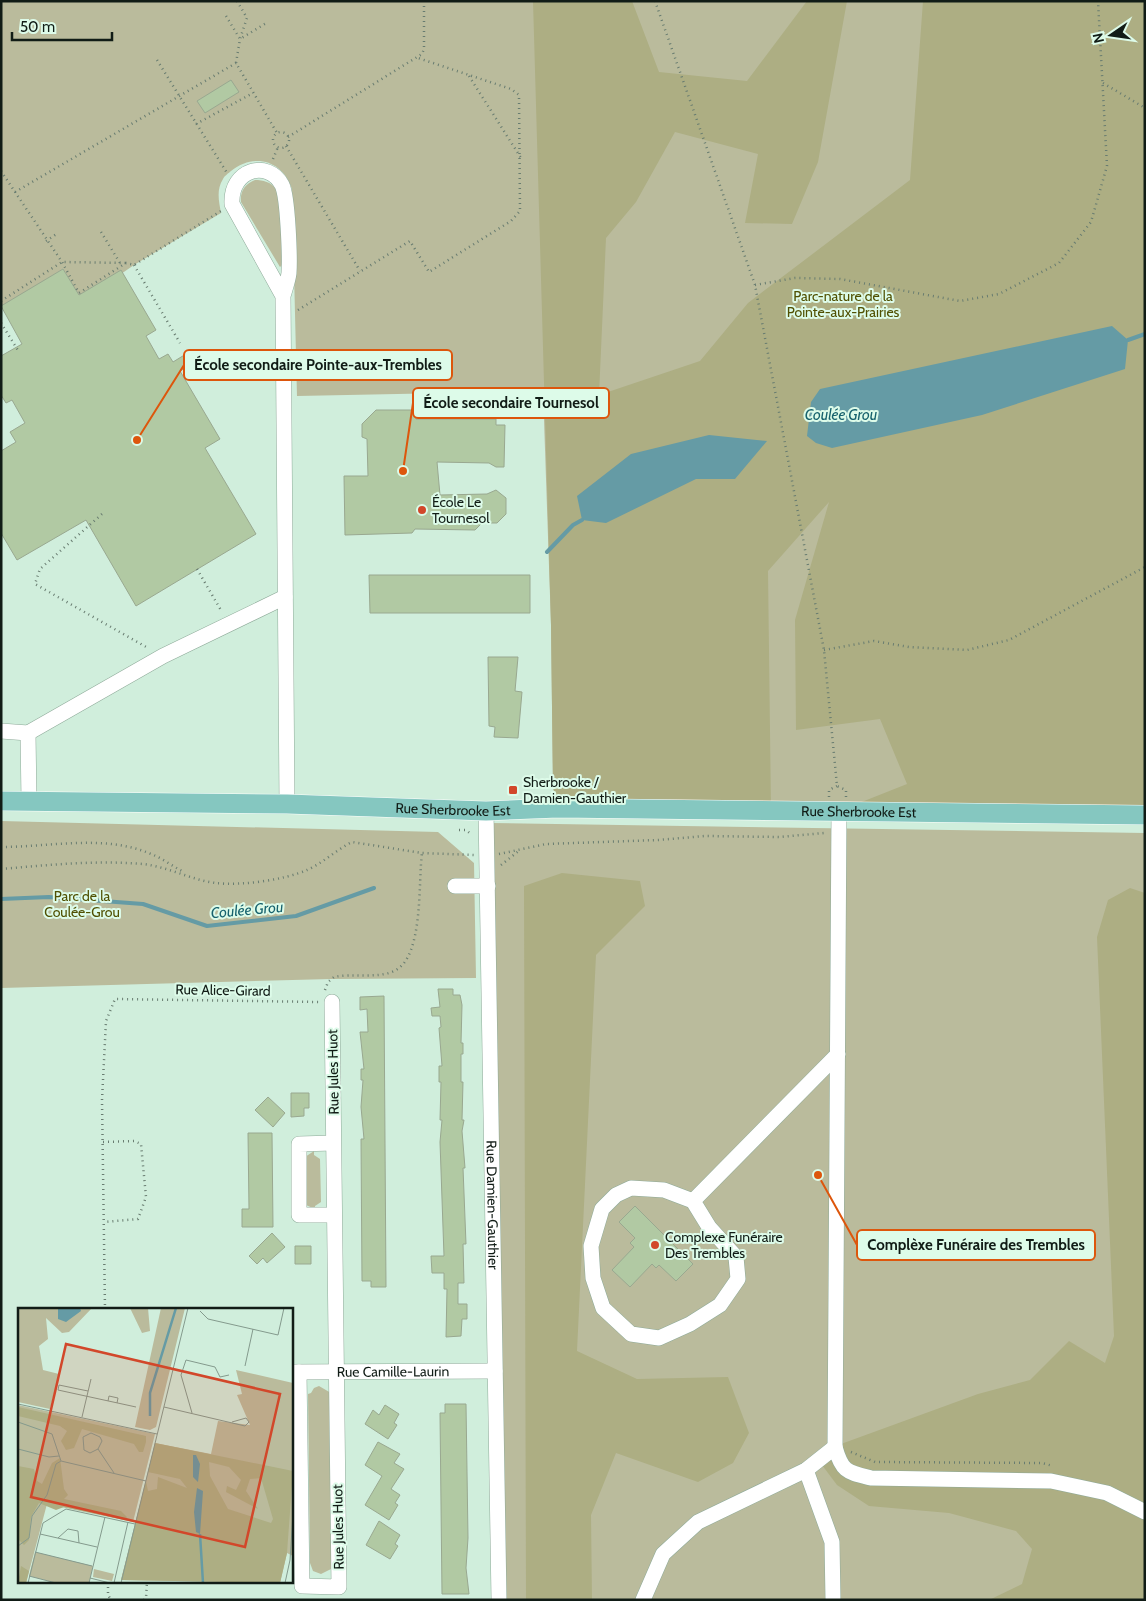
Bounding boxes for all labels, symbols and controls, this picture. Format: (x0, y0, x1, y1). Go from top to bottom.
scale bar (12, 10, 112, 42)
north arrow (1086, 10, 1136, 60)
text: 50 m (20, 18, 55, 36)
text: N (1088, 31, 1108, 45)
park label: Parc-nature de la Pointe-aux-Prairies (787, 287, 900, 321)
callout: École secondaire Pointe-aux-Trembles (184, 350, 452, 380)
text: École secondaire Pointe-aux-Trembles (194, 355, 442, 374)
callout: École secondaire Tournesol (413, 388, 609, 418)
text: École secondaire Tournesol (423, 393, 599, 412)
water label: Coulée Grou (805, 406, 877, 424)
place label: École Le Tournesol (432, 493, 490, 527)
marker: École Le Tournesol (416, 504, 428, 516)
place label: Sherbrooke / Damien-Gauthier (523, 773, 627, 807)
marker: Sherbrooke / Damien-Gauthier (507, 784, 519, 796)
street label: Rue Sherbrooke Est (395, 799, 511, 820)
street label: Rue Sherbrooke Est (801, 802, 917, 821)
park label: Parc de la Coulée-Grou (44, 887, 120, 921)
water label: Coulée Grou (210, 898, 284, 922)
street label: Rue Alice-Girard (175, 980, 271, 1000)
street label: Rue Jules Huot (323, 1029, 343, 1115)
street label: Rue Damien-Gauthier (482, 1140, 503, 1270)
place label: Complexe Funéraire Des Trembles (665, 1228, 783, 1262)
callout: Complèxe Funéraire des Trembles (857, 1230, 1095, 1260)
text: Complèxe Funéraire des Trembles (867, 1236, 1085, 1254)
marker: Complexe Funéraire Des Trembles (649, 1239, 661, 1251)
inset map (18, 1308, 292, 1584)
street label: Rue Camille-Laurin (337, 1362, 449, 1381)
street label: Rue Jules Huot (328, 1484, 348, 1570)

